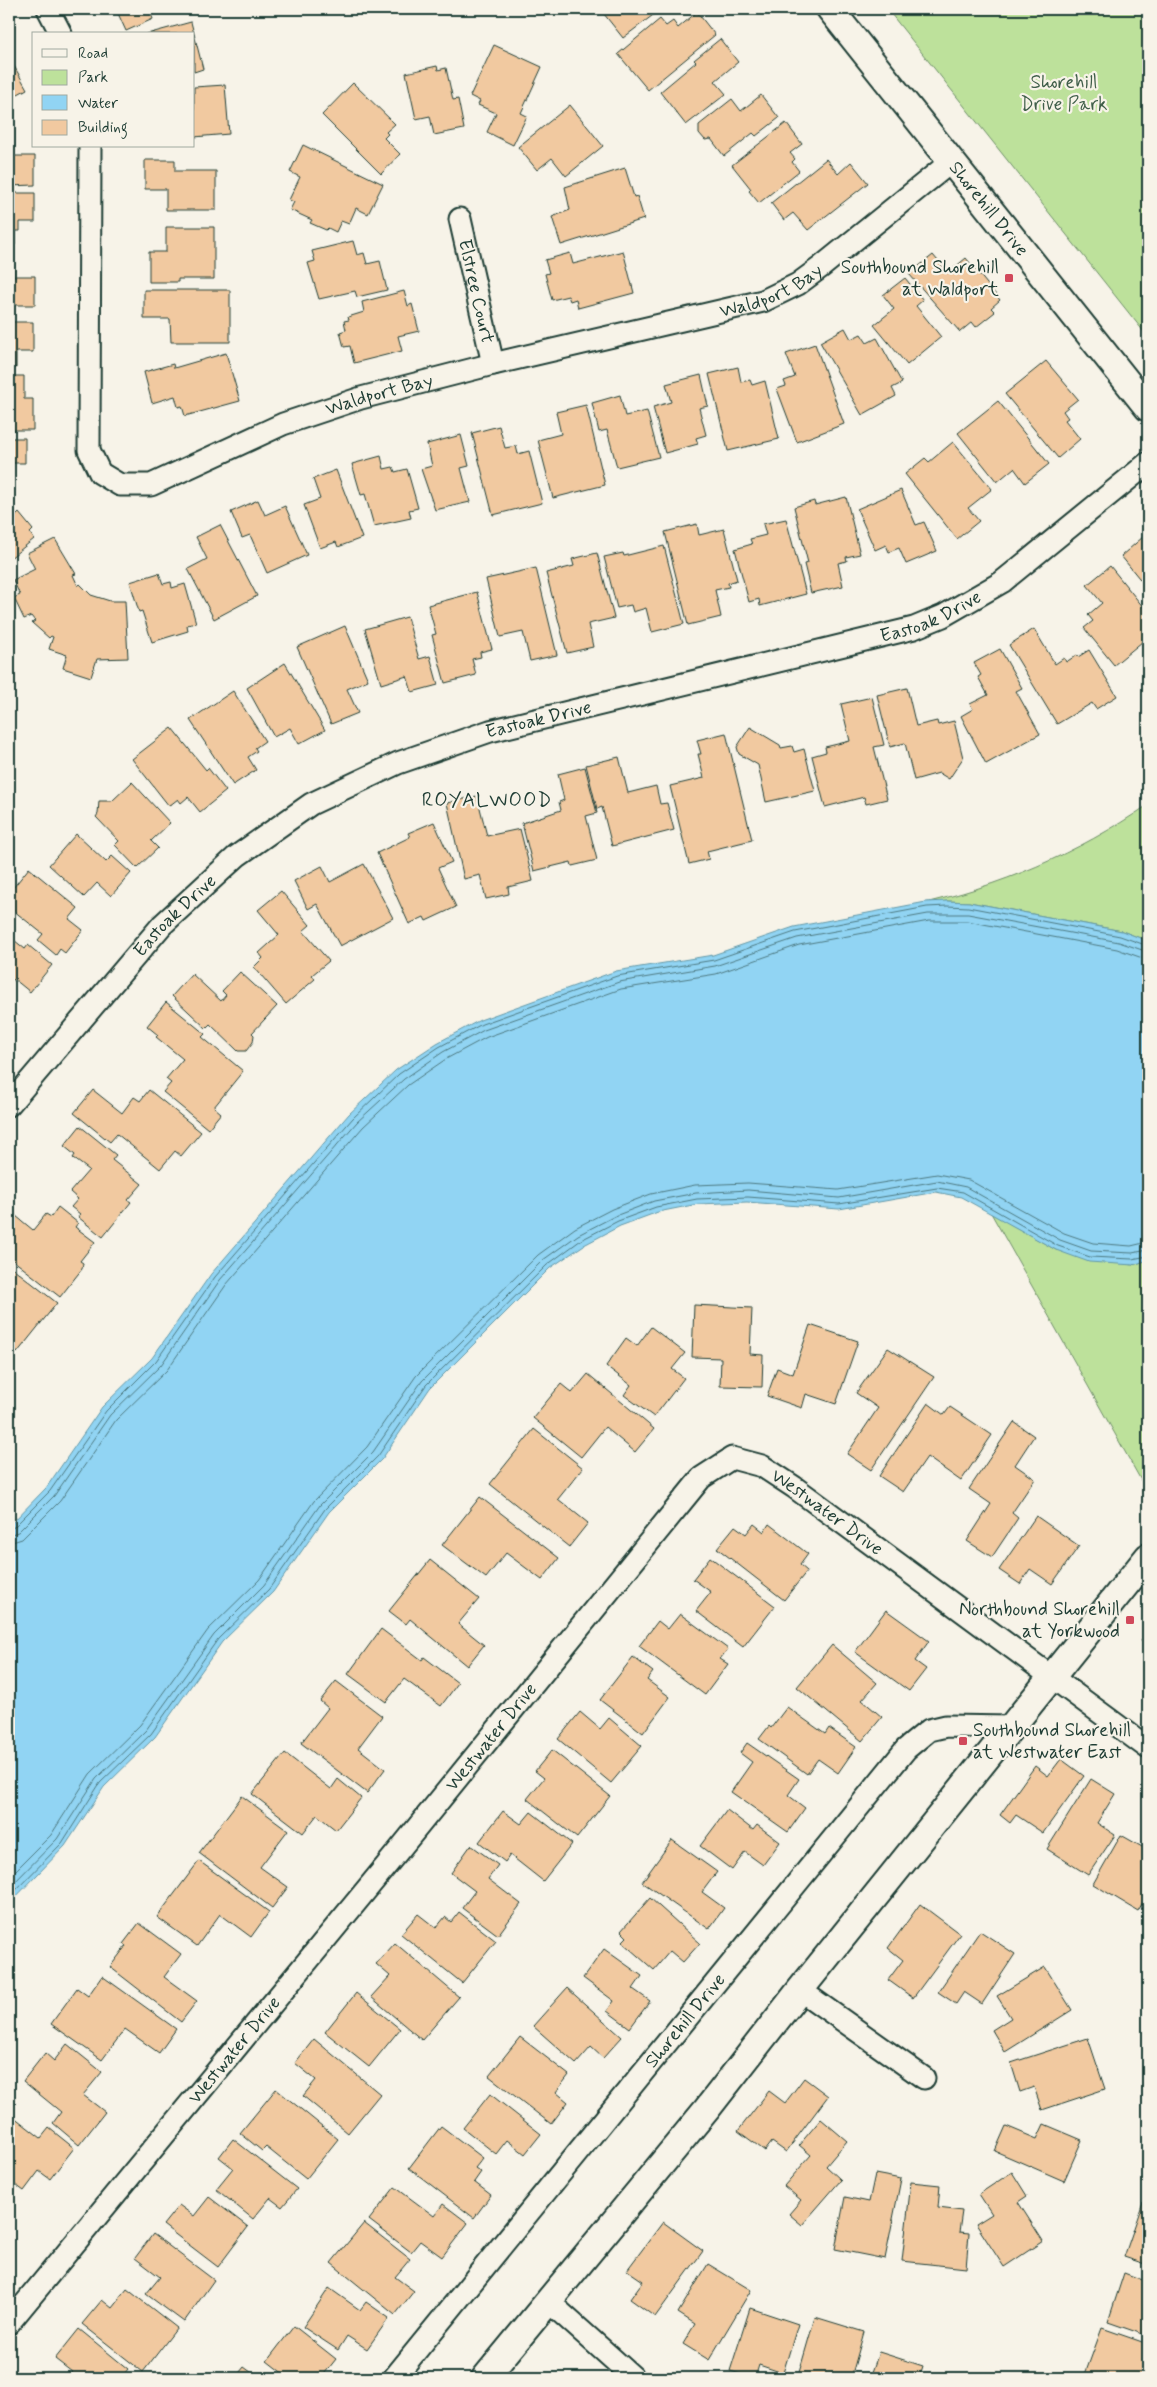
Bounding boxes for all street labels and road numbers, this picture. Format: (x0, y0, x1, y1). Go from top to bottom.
street label: Shorehill Drive (943, 156, 1035, 261)
street label: Elstree Court (452, 237, 500, 346)
street label: Waldport Bay (717, 258, 827, 323)
street label: Waldport Bay (322, 367, 436, 421)
street label: Eastoak Drive (877, 584, 986, 648)
street label: Eastoak Drive (483, 694, 594, 744)
street label: Eastoak Drive (128, 869, 222, 962)
street label: Westwater Drive (766, 1463, 888, 1561)
street label: Westwater Drive (440, 1677, 543, 1796)
street label: Shorehill Drive (639, 1968, 731, 2073)
street label: Westwater Drive (182, 1991, 286, 2109)

